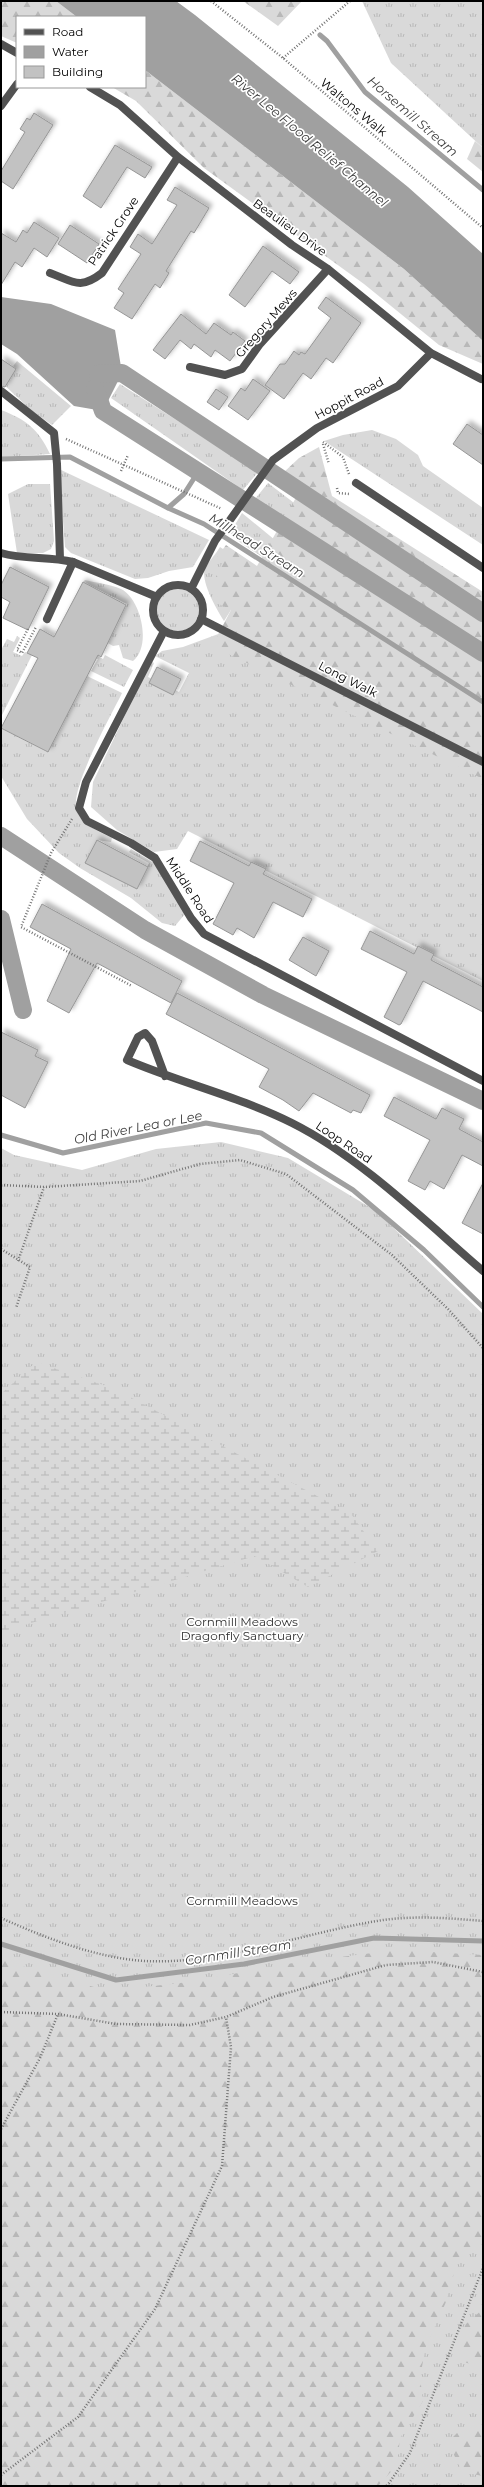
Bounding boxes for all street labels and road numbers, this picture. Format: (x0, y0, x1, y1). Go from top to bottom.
street label: Waltons Walk (318, 75, 391, 140)
street label: Patrick Grove (84, 194, 142, 268)
street label: Beaulieu Drive (250, 195, 330, 259)
street label: Gregory Mews (232, 285, 300, 360)
street label: Hoppit Road (312, 374, 386, 422)
street label: Long Walk (316, 658, 381, 701)
street label: Middle Road (163, 854, 217, 926)
street label: Loop Road (313, 1118, 375, 1166)

